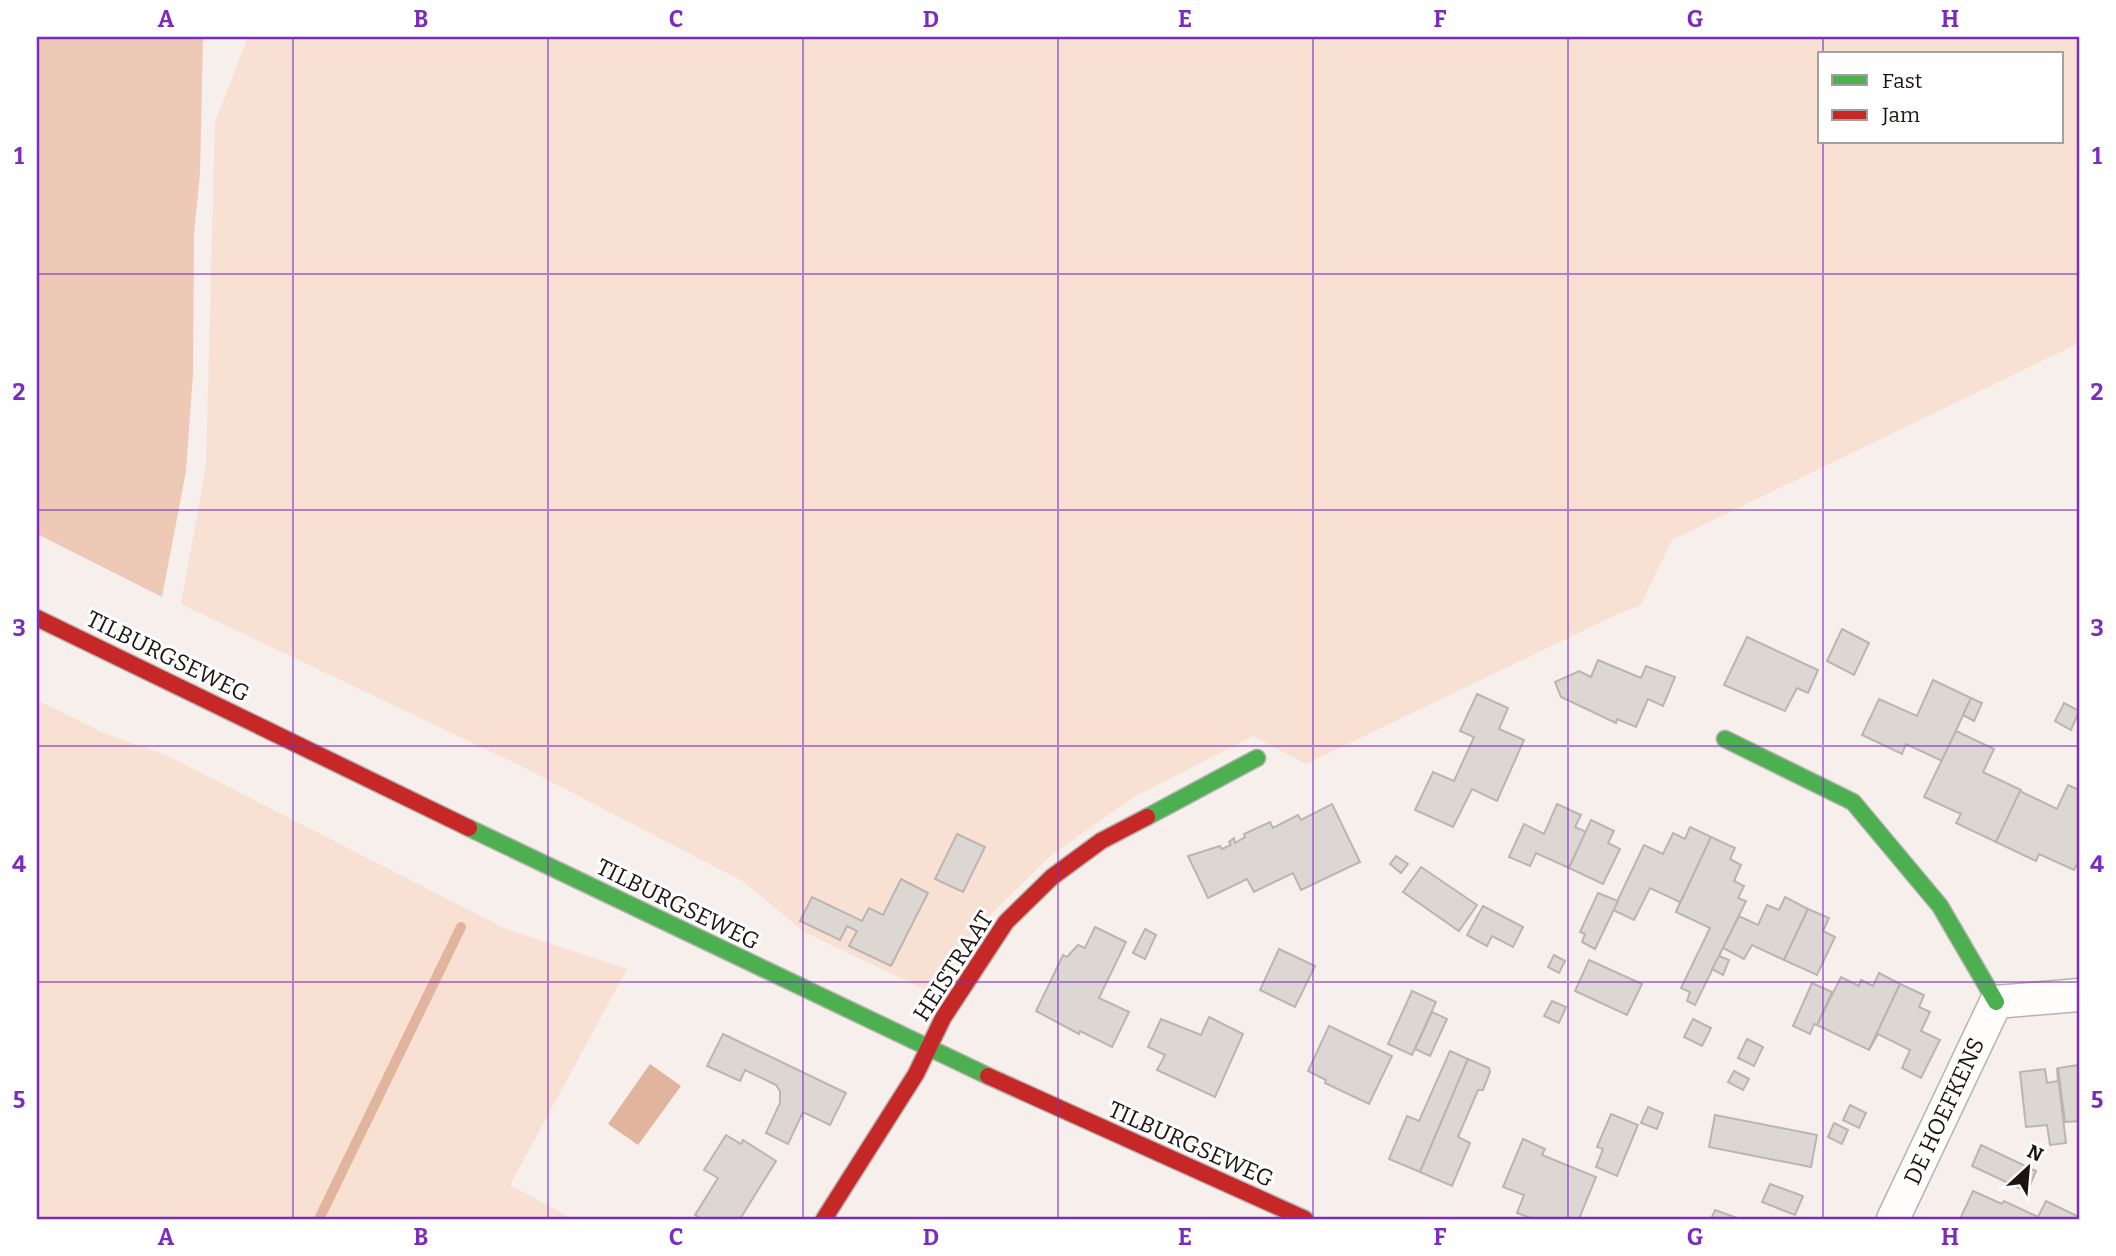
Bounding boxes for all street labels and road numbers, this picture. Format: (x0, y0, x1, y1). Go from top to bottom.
street label: TILBURGSEWEG (82, 604, 254, 708)
street label: TILBURGSEWEG (592, 852, 764, 956)
street label: HEISTRAAT (907, 906, 999, 1026)
street label: DE HOEFKENS (1898, 1033, 1990, 1189)
street label: TILBURGSEWEG (1104, 1095, 1278, 1193)

